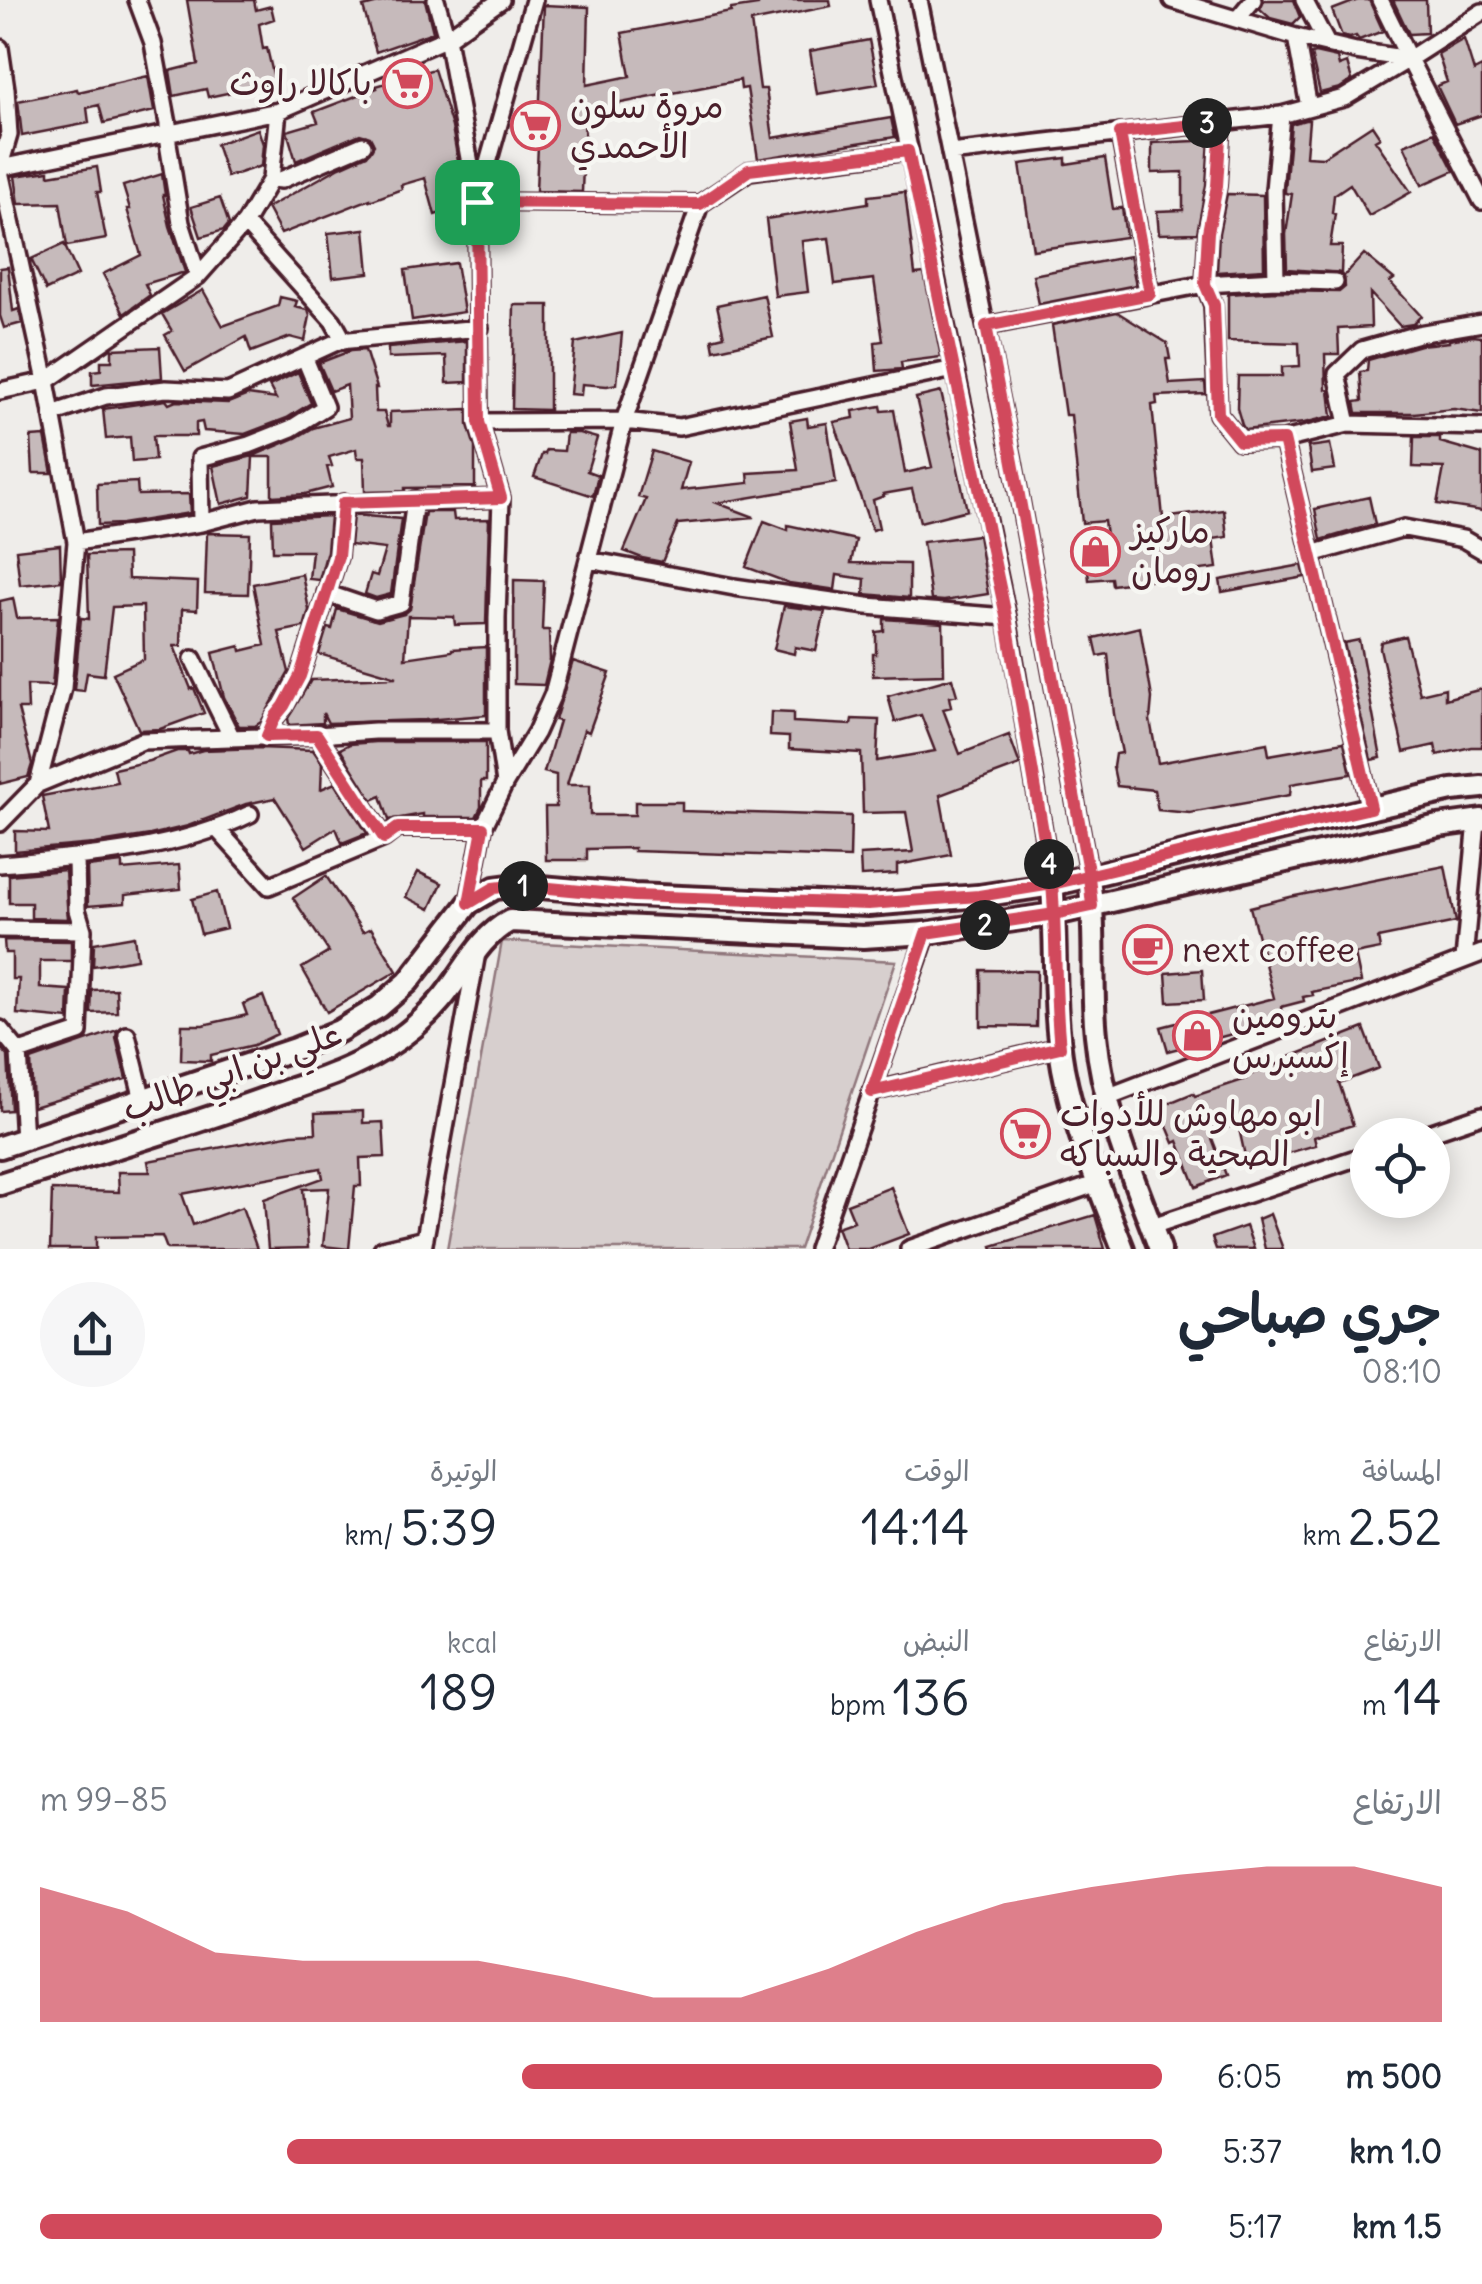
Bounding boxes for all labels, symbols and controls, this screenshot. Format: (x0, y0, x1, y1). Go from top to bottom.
supermarket icon: باكالا راوث (381, 57, 433, 109)
place label: باكالا راوث (229, 60, 372, 104)
place label: مروة سلون الأحمدي (570, 83, 724, 171)
pin: 3 (1182, 98, 1232, 148)
supermarket icon: مروة سلون الأحمدي (509, 100, 561, 152)
text: 3 (1199, 105, 1215, 141)
pin (435, 160, 520, 245)
icon: arrive (450, 175, 505, 230)
place label: ماركيز رومان (1128, 508, 1212, 592)
shop icon: ماركيز رومان (1070, 525, 1122, 577)
pin: 4 (1024, 839, 1074, 889)
text: 4 (1041, 846, 1057, 882)
pin: 1 (498, 861, 548, 911)
text: 1 (517, 868, 529, 904)
pin: 2 (960, 900, 1010, 950)
text: 2 (977, 907, 993, 943)
cafe icon: next coffee (1121, 924, 1173, 976)
place label: next coffee (1182, 927, 1355, 971)
place label: بترومين إكسبرس (1232, 993, 1349, 1078)
street label: علي بن ابي طالب (116, 1010, 351, 1140)
shop icon: بترومين إكسبرس (1171, 1010, 1223, 1062)
place label: ابو مهاوش للأدوات الصحية والسباكه (1060, 1091, 1322, 1176)
supermarket icon: ابو مهاوش للأدوات الصحية والسباكه (999, 1108, 1051, 1160)
map controls (1350, 1118, 1450, 1218)
button: locate (1350, 1118, 1450, 1218)
text: جري صباحي (1177, 1279, 1442, 1348)
button: share (40, 1282, 145, 1387)
text: 08:10 (1362, 1351, 1442, 1392)
text: الوتيرة (430, 1453, 497, 1489)
text: الوقت (904, 1453, 970, 1489)
text: المسافة (1362, 1453, 1442, 1489)
text: 5:39 (400, 1496, 497, 1559)
text: 14:14 (861, 1496, 970, 1559)
text: 2.52 (1348, 1496, 1442, 1559)
text: /km (344, 1517, 400, 1553)
text: km (1303, 1517, 1348, 1553)
text: النبض (903, 1623, 970, 1659)
text: الارتفاع (1363, 1623, 1442, 1659)
text: kcal (447, 1625, 497, 1661)
text: 189 (420, 1661, 497, 1724)
text: 136 (893, 1666, 970, 1729)
text: 14 (1393, 1666, 1442, 1729)
text: bpm (830, 1687, 893, 1723)
text: m (1362, 1687, 1393, 1723)
text: 85–99 m (40, 1779, 168, 1820)
text: الارتفاع (1352, 1782, 1442, 1823)
text: 6:05 (1217, 2056, 1282, 2097)
text: 500 m (1346, 2056, 1442, 2097)
text: 5:37 (1223, 2131, 1282, 2172)
text: 1.0 km (1350, 2131, 1442, 2172)
text: 5:17 (1228, 2206, 1282, 2247)
text: 1.5 km (1352, 2206, 1442, 2247)

